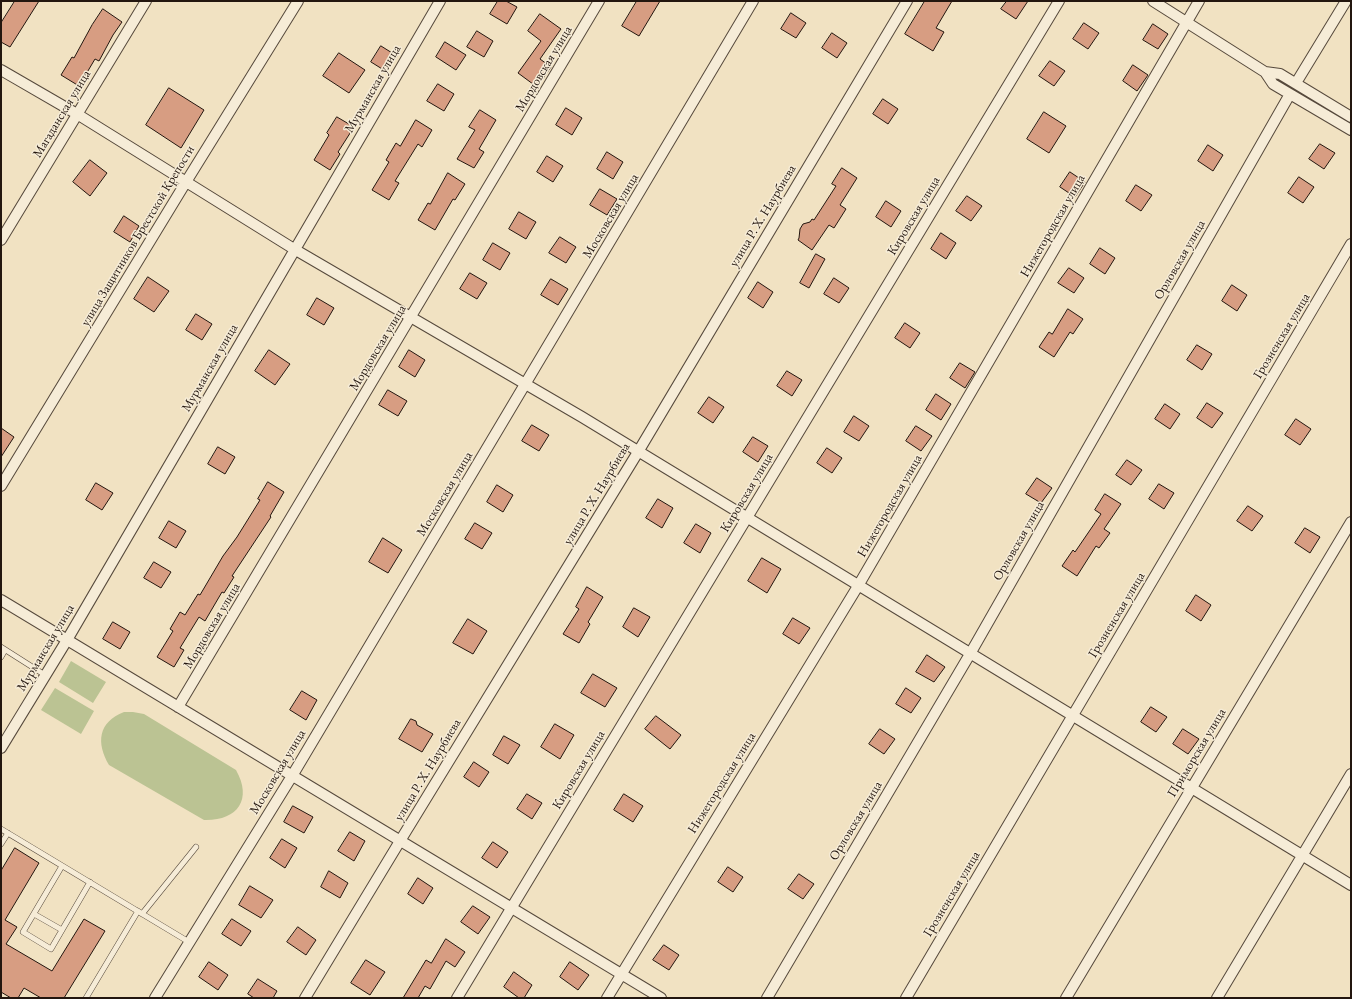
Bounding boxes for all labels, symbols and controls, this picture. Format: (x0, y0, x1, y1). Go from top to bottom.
street label: Мордовская улица (512, 23, 576, 115)
street label: Мурманская улица (342, 42, 404, 136)
street label: Магаданская улица (30, 67, 94, 161)
street label: улица Защитников Брестской Крепости (78, 143, 198, 329)
street label: улица Р. Х. Наурбиева (726, 162, 800, 270)
street label: Московская улица (580, 171, 642, 261)
street label: Нижегородская улица (1017, 172, 1089, 280)
street label: Кировская улица (884, 174, 944, 258)
street label: Орловская улица (1151, 217, 1209, 303)
street label: Грозненская улица (1250, 290, 1314, 382)
street label: Мордовская улица (346, 302, 410, 394)
street label: Мурманская улица (179, 321, 241, 415)
street label: улица Р. Х. Наурбиева (560, 440, 634, 548)
street label: Московская улица (414, 449, 476, 539)
street label: Кировская улица (717, 451, 777, 535)
street label: Нижегородская улица (854, 452, 926, 560)
street label: Орловская улица (990, 498, 1048, 584)
street label: Грозненская улица (1085, 569, 1149, 661)
street label: Мордовская улица (180, 580, 244, 672)
street label: Мурманская улица (14, 602, 78, 694)
street label: Приморская улица (1164, 706, 1230, 800)
street label: улица Р. Х. Наурбиева (391, 716, 465, 824)
street label: Московская улица (247, 727, 309, 817)
street label: Кировская улица (549, 728, 609, 812)
street label: Нижегородская улица (685, 730, 759, 836)
street label: Орловская улица (826, 779, 886, 863)
street label: Грозненская улица (920, 848, 984, 940)

